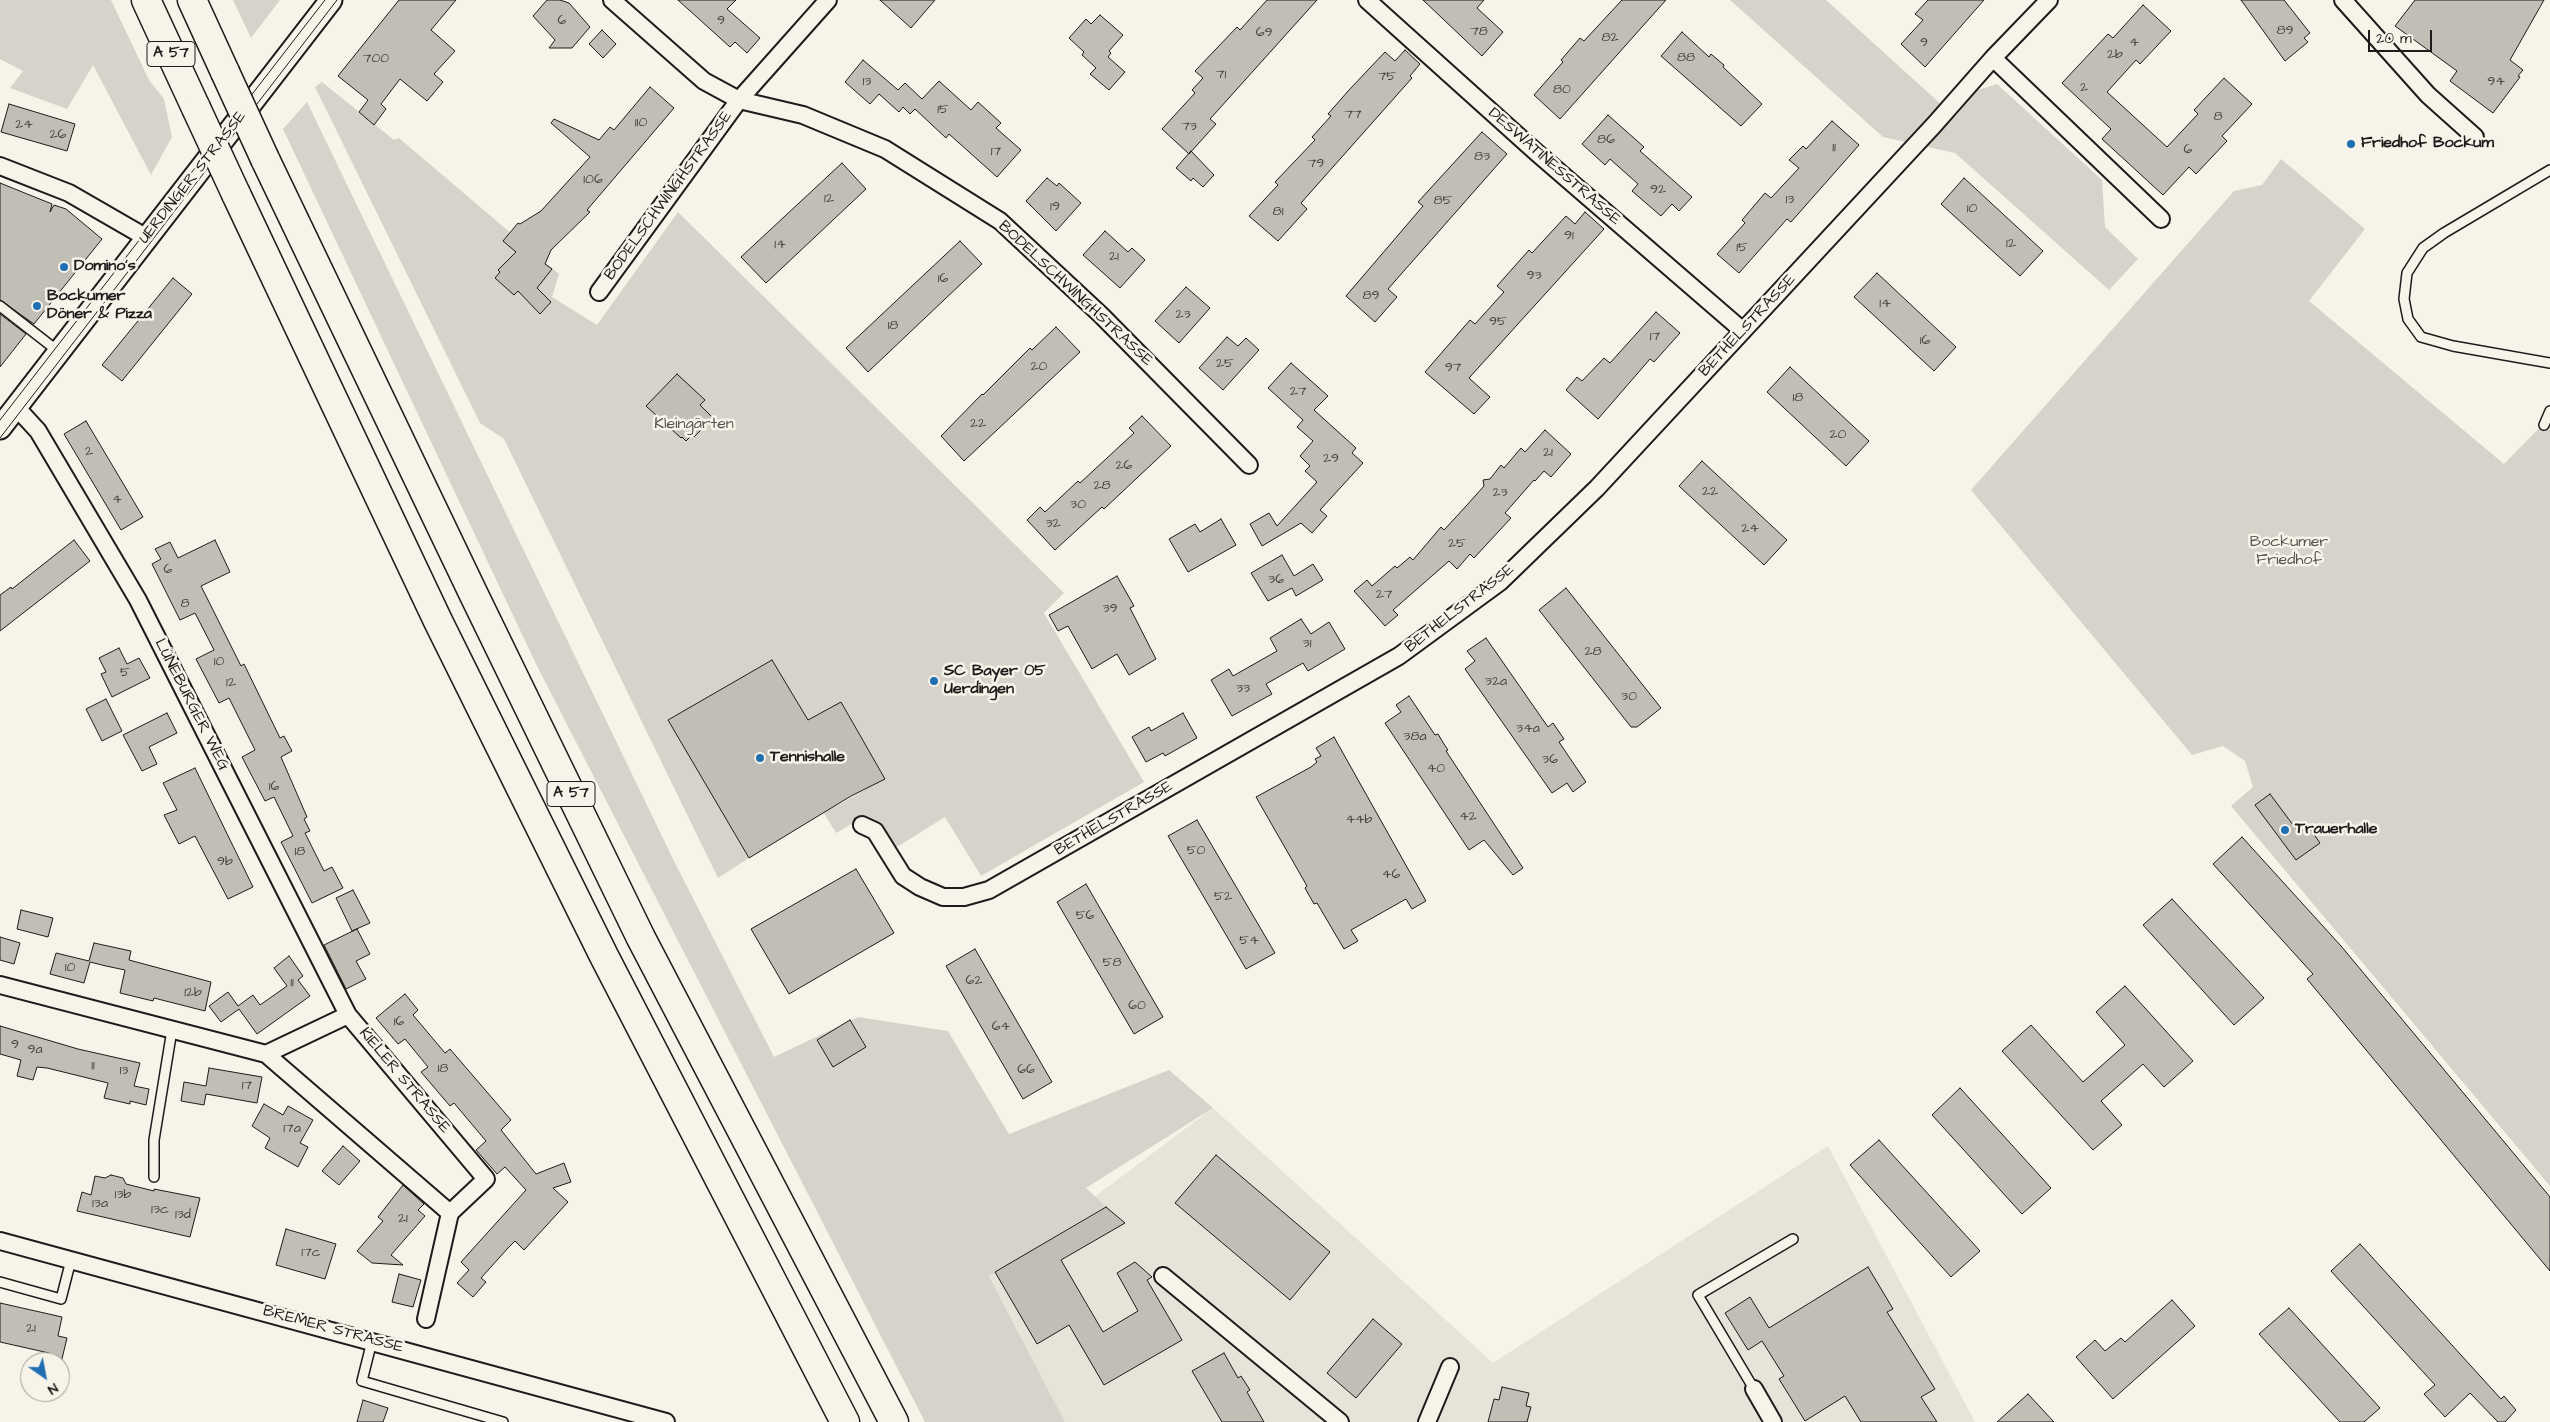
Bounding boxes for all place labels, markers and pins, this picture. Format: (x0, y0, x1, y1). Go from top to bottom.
place label: Friedhof Bockum (2361, 134, 2494, 154)
marker: Friedhof Bockum (2345, 138, 2357, 150)
place label: Domino's (74, 257, 136, 277)
marker: Domino's (58, 261, 70, 273)
place label: Bockumer Döner & Pizza (47, 287, 152, 325)
marker: Bockumer Döner & Pizza (31, 300, 43, 312)
place label: SC Bayer 05 Uerdingen (944, 662, 1046, 700)
marker: SC Bayer 05 Uerdingen (928, 675, 940, 687)
place label: Tennishalle (770, 748, 845, 768)
marker: Tennishalle (754, 752, 766, 764)
place label: Trauerhalle (2295, 820, 2377, 840)
marker: Trauerhalle (2279, 824, 2291, 836)

